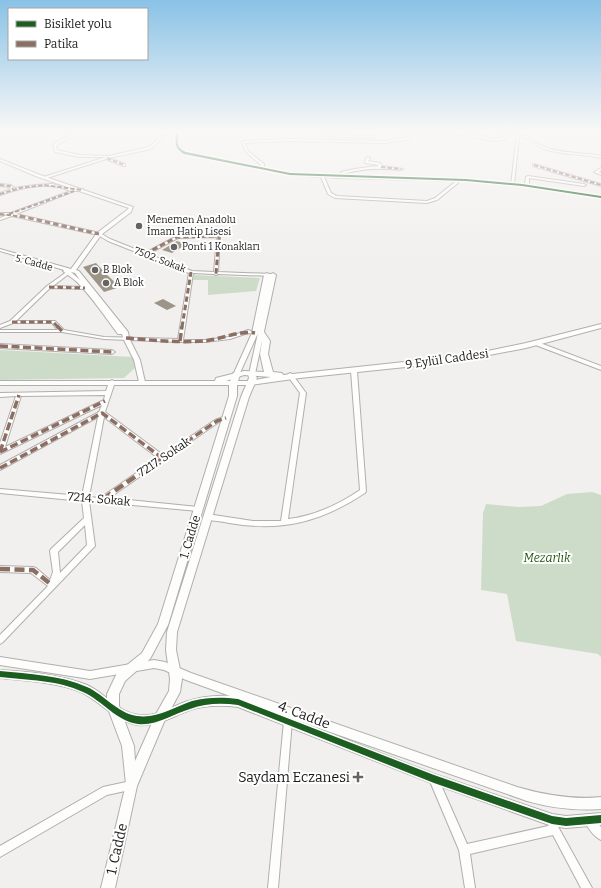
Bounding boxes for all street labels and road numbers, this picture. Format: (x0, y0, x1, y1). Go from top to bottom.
street label: 7502. Sokak (133, 245, 188, 275)
street label: 5. Cadde (14, 252, 54, 274)
street label: 9 Eylül Caddesi (405, 346, 490, 372)
street label: 7217. Sokak (135, 434, 193, 480)
street label: 7214. Sokak (67, 489, 131, 509)
street label: 1. Cadde (177, 514, 203, 560)
street label: 4. Cadde (275, 697, 333, 733)
street label: 1. Cadde (103, 822, 131, 876)

